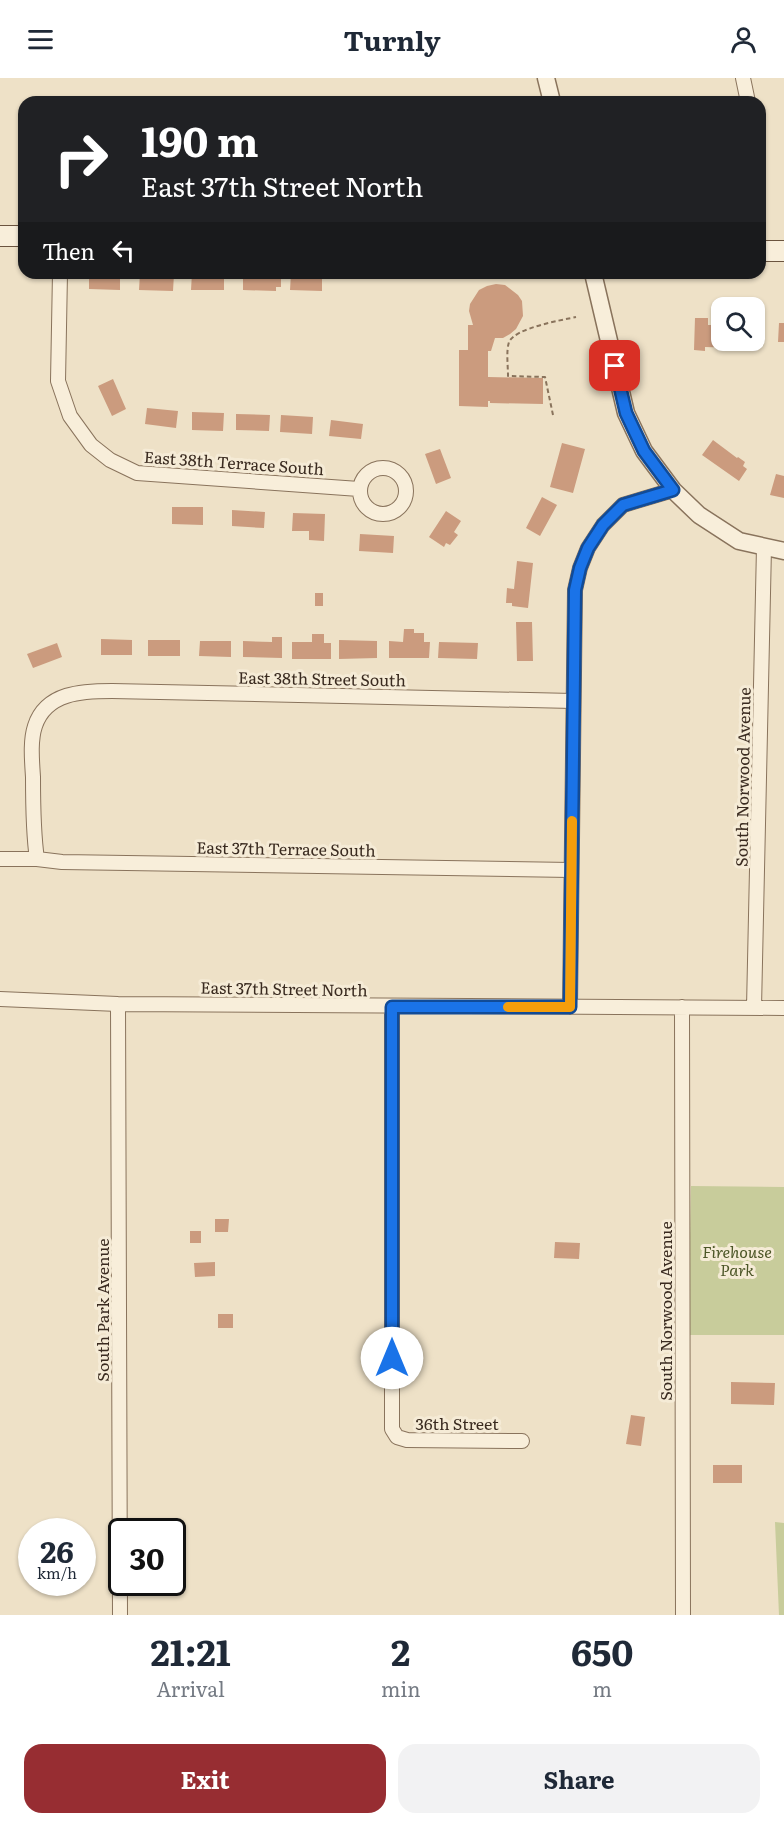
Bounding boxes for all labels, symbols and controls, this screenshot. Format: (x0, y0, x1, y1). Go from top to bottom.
text: Turnly (343, 19, 441, 59)
icon: menu (24, 23, 57, 56)
icon: person (727, 23, 760, 56)
text: 190 m (141, 108, 259, 170)
icon: right (42, 120, 120, 198)
text: East 37th Street North (141, 165, 423, 205)
text: Then (42, 234, 95, 267)
icon: left (107, 234, 140, 267)
map controls (711, 297, 765, 351)
button: search (711, 297, 765, 351)
pin (589, 340, 640, 391)
icon: arrive (598, 349, 631, 382)
street label: East 38th Terrace South (143, 444, 325, 480)
street label: East 38th Street South (238, 665, 406, 691)
street label: South Norwood Avenue (728, 687, 756, 867)
street label: East 37th Terrace South (196, 834, 376, 862)
street label: East 37th Street North (200, 975, 368, 1001)
street label: South Norwood Avenue (653, 1221, 677, 1401)
street label: South Park Avenue (90, 1238, 114, 1382)
park label: Firehouse Park (702, 1239, 772, 1281)
position arrow (360, 1326, 424, 1390)
street label: 36th Street (415, 1411, 499, 1435)
speed limit sign: 30 (108, 1518, 186, 1596)
text: 26 (40, 1528, 74, 1572)
text: km/h (37, 1561, 77, 1584)
text: 21:21 (150, 1624, 231, 1677)
text: 2 (391, 1624, 410, 1677)
text: 650 (571, 1624, 634, 1677)
text: Arrival (156, 1673, 225, 1703)
text: min (381, 1673, 420, 1703)
text: m (593, 1673, 612, 1703)
button: Exit (24, 1744, 386, 1813)
button: Share (398, 1744, 760, 1813)

